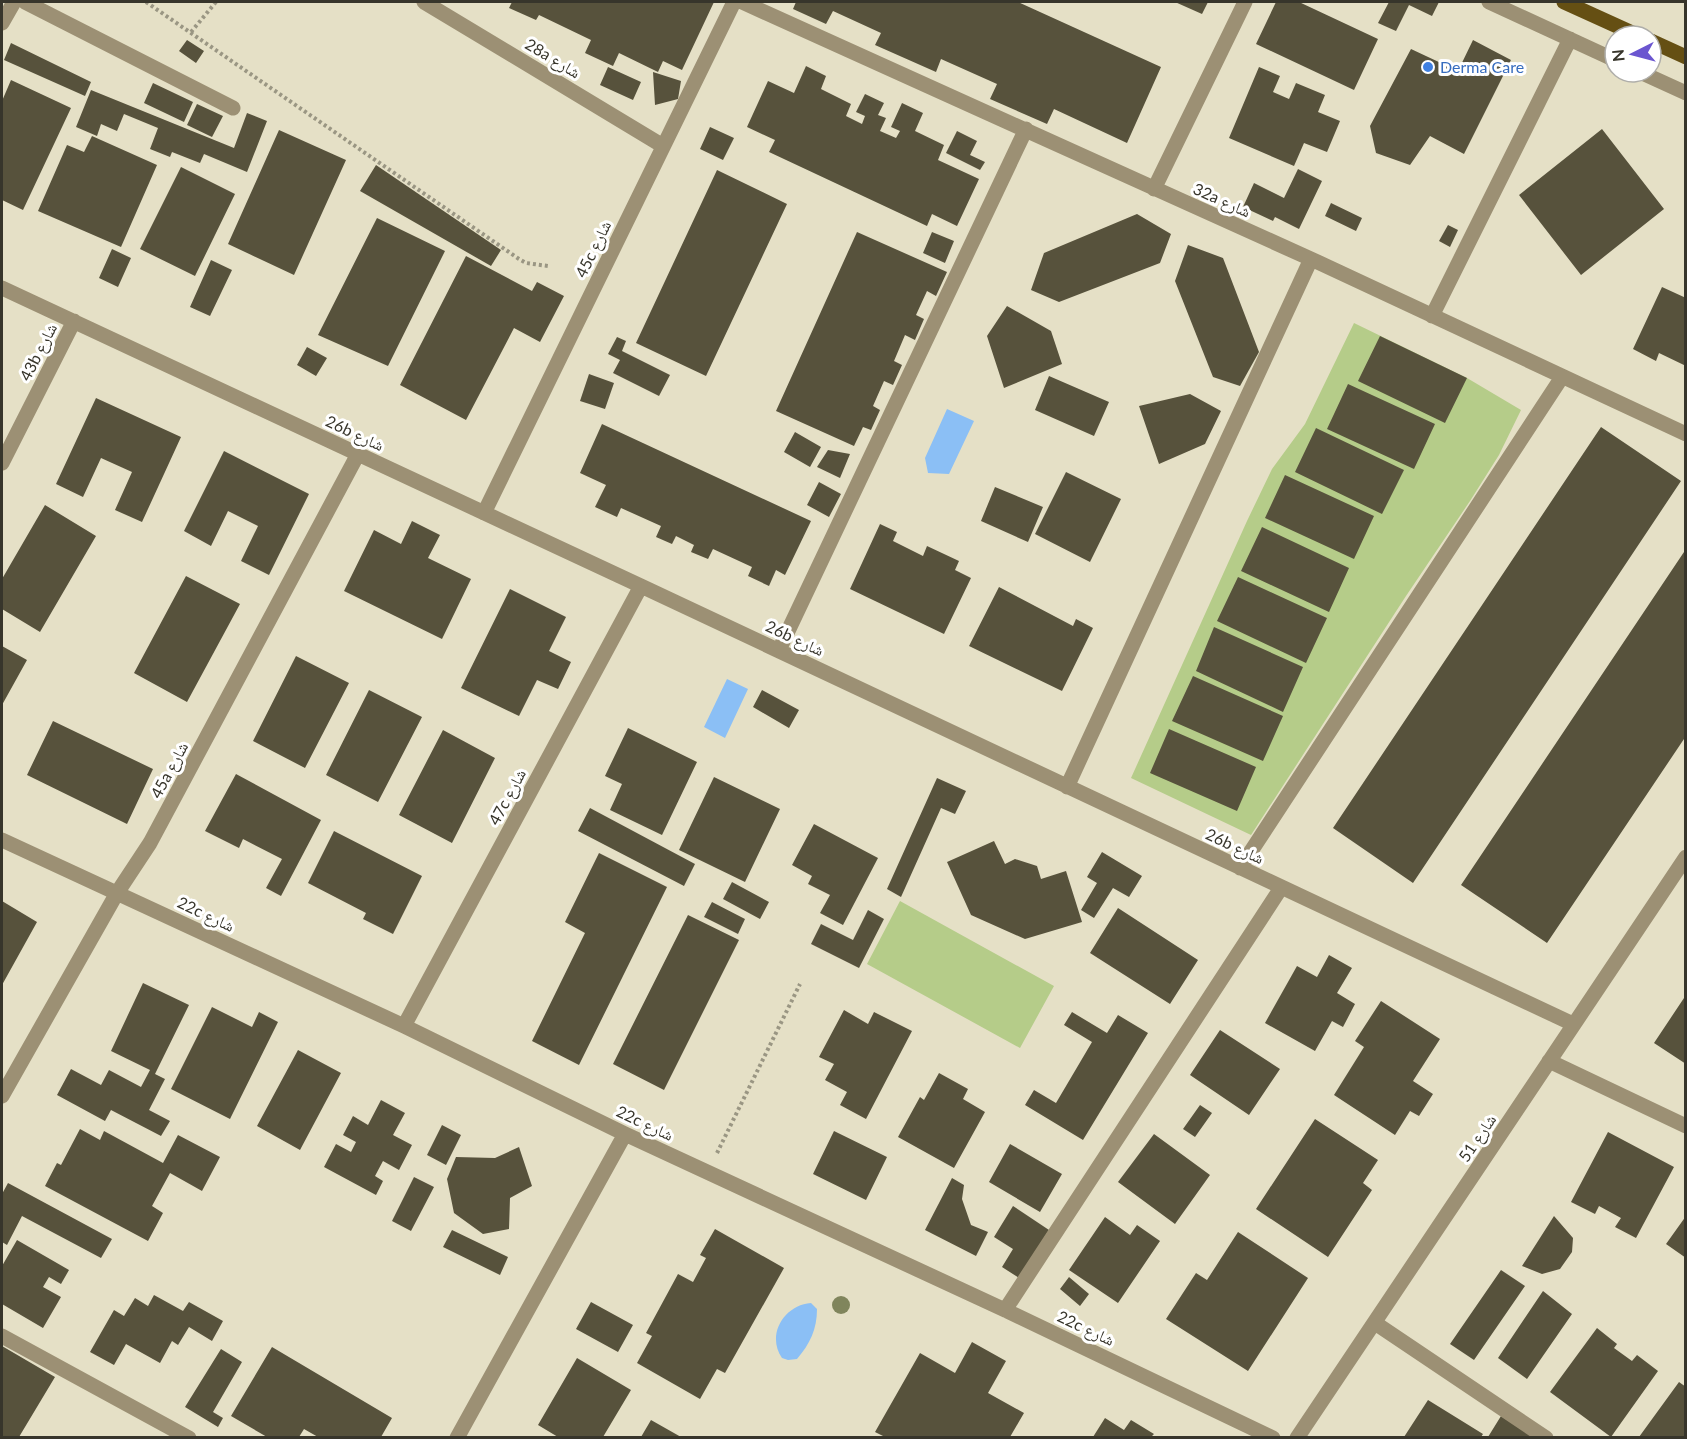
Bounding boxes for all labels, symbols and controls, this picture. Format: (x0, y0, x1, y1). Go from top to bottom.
north arrow (1603, 24, 1663, 84)
street label: 28a شارع (521, 34, 584, 83)
text: N (1607, 48, 1628, 63)
place label: Derma Care (1440, 57, 1524, 76)
marker: Derma Care (1421, 60, 1435, 74)
street label: 32a شارع (1190, 178, 1254, 222)
street label: 45c شارع (571, 217, 616, 281)
street label: 43b شارع (15, 320, 62, 385)
street label: 26b شارع (322, 411, 387, 456)
street label: 26b شارع (762, 616, 827, 661)
street label: 45a شارع (146, 738, 193, 802)
street label: 47c شارع (484, 765, 531, 829)
street label: 26b شارع (1202, 824, 1267, 869)
street label: 22c شارع (174, 892, 238, 937)
street label: 22c شارع (613, 1101, 677, 1146)
street label: شارع 51 (1454, 1110, 1501, 1166)
street label: 22c شارع (1054, 1306, 1118, 1351)

